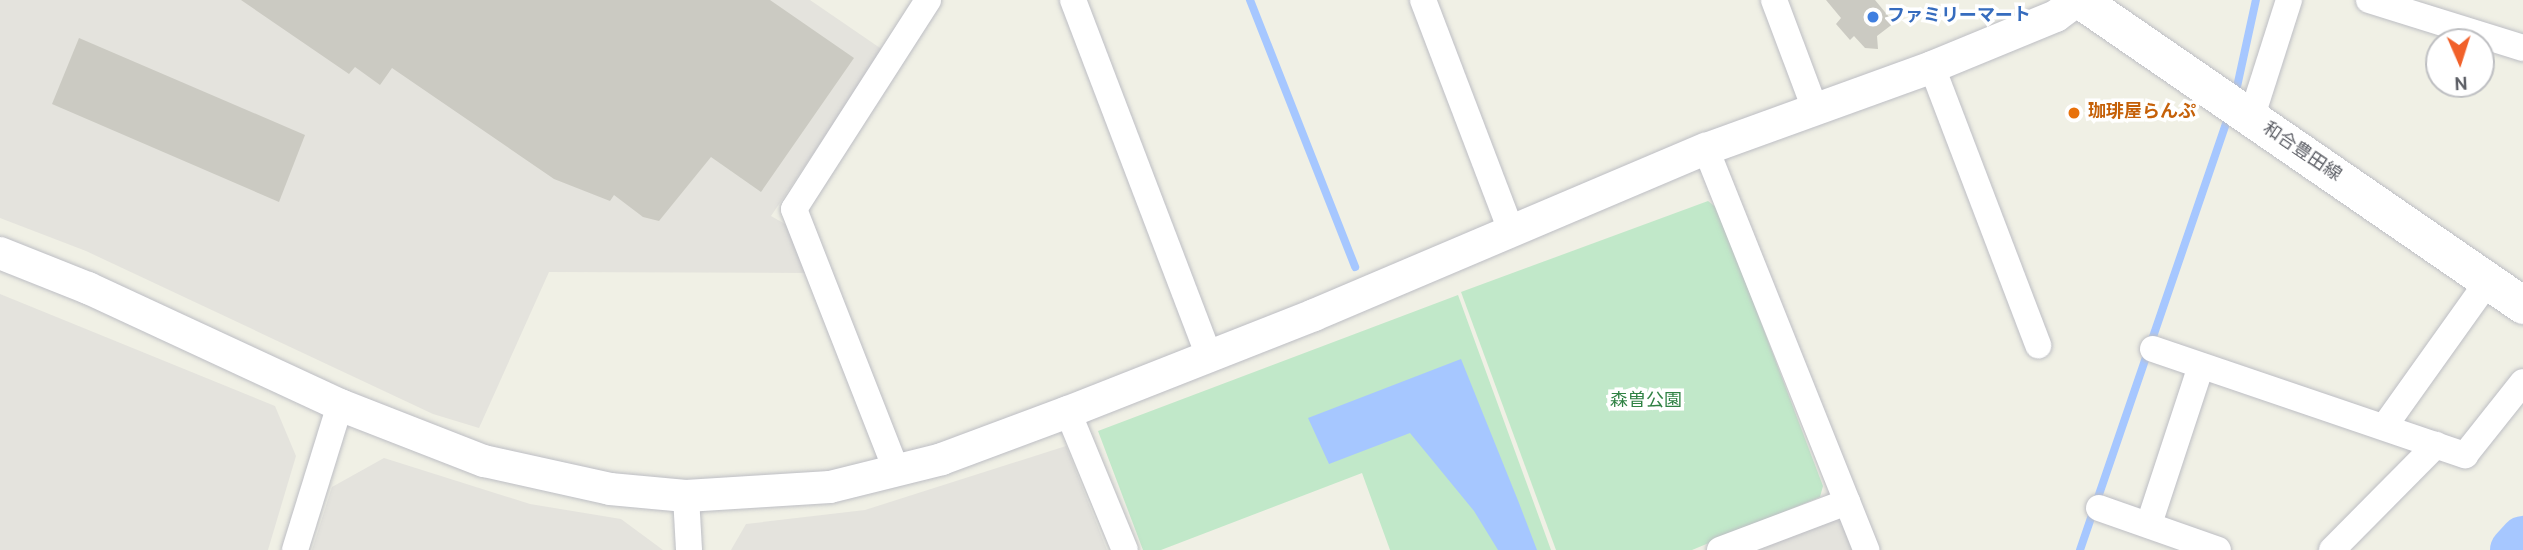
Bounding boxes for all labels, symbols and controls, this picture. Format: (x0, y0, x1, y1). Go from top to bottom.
place label: ファミリーマート (1887, 6, 2031, 28)
marker: ファミリーマート (1865, 9, 1881, 25)
north arrow (2425, 28, 2495, 98)
text: N (2454, 70, 2468, 94)
place label: 珈琲屋らんぷ (2088, 102, 2196, 124)
marker: 珈琲屋らんぷ (2066, 105, 2082, 121)
street label: 和合豊田線 (2258, 119, 2344, 187)
park label: 森曽公園 (1610, 391, 1682, 413)

